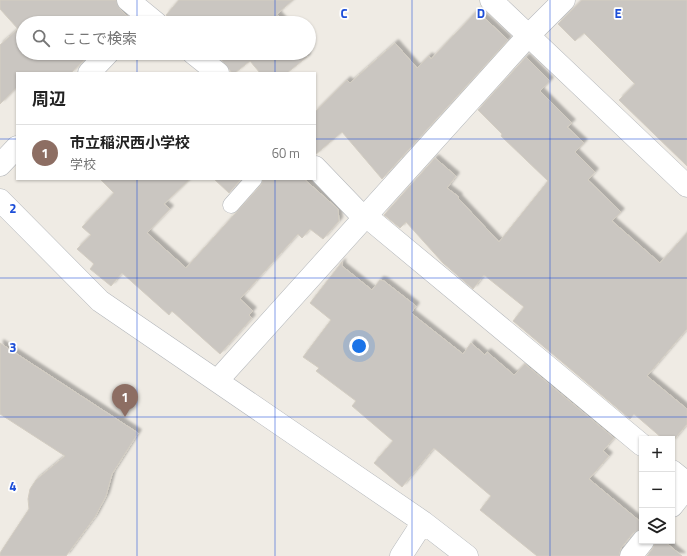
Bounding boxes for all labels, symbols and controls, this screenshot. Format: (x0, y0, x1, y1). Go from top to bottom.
text: C (340, 3, 348, 23)
text: D (477, 3, 485, 23)
text: E (614, 3, 622, 23)
search box (16, 16, 316, 60)
icon: search (30, 27, 52, 49)
text: ここで検索 (62, 27, 137, 50)
text: 周辺 (32, 86, 66, 112)
text: 市立稲沢西小学校 (70, 131, 190, 154)
text: 1 (41, 143, 49, 163)
text: 60 m (272, 143, 300, 163)
text: 学校 (70, 154, 96, 174)
text: 2 (9, 198, 17, 218)
your location (349, 336, 369, 356)
text: 3 (9, 337, 17, 357)
pin: 1 (112, 384, 138, 417)
map controls (639, 436, 675, 544)
button: + (639, 436, 675, 472)
button: − (639, 472, 675, 508)
text: 4 (9, 476, 17, 496)
button: layers (639, 508, 675, 544)

